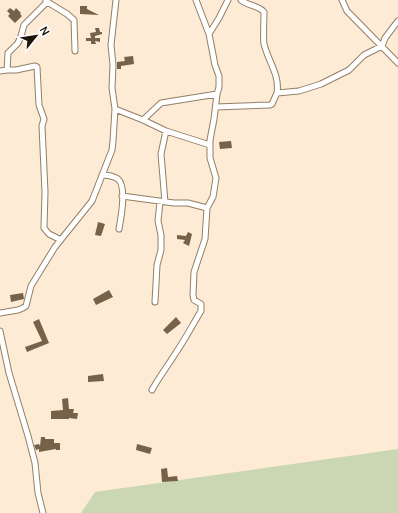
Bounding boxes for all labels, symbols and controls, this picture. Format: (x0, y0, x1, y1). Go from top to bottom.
north arrow (16, 16, 56, 56)
text: N (37, 24, 54, 38)

